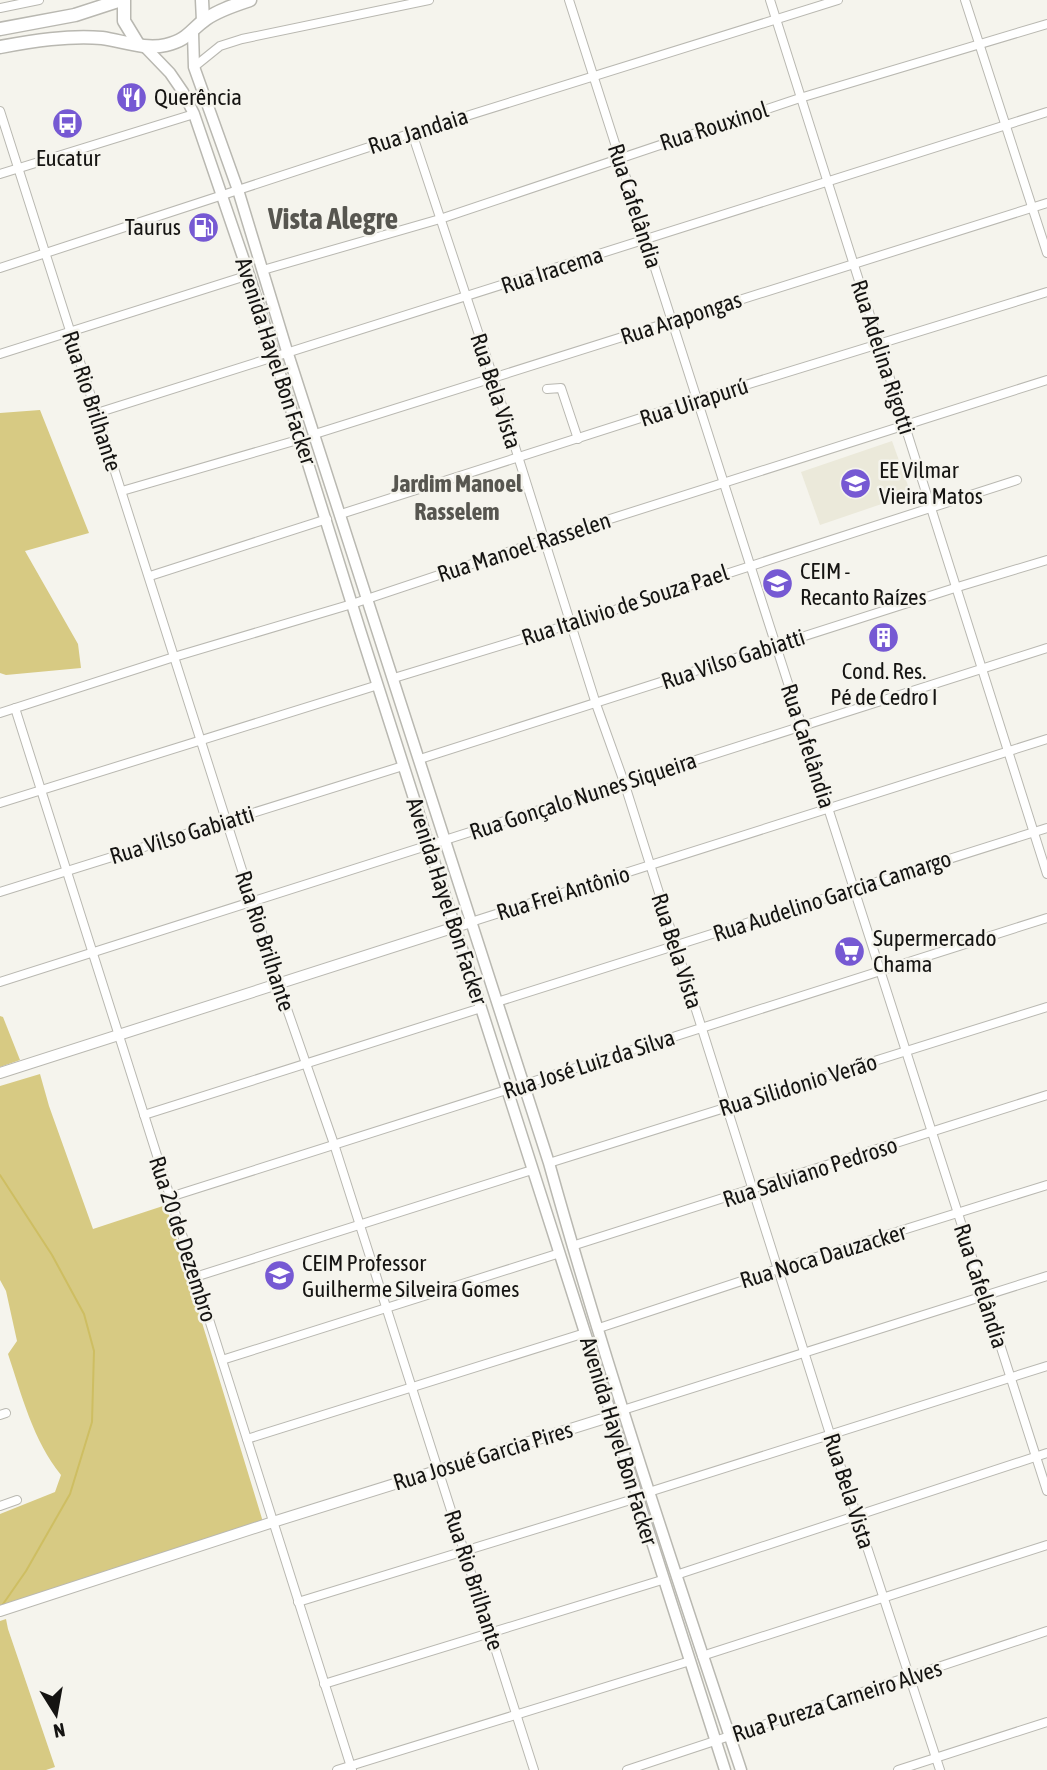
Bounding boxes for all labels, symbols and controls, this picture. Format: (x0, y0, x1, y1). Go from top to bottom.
restaurant icon: Querência (114, 80, 148, 114)
place label: Querência (154, 84, 242, 110)
street label: Rua Rouxinol (656, 96, 772, 156)
street label: Rua Jandaia (365, 103, 471, 159)
bus stop icon: Eucatur (51, 107, 85, 141)
street label: Rua Cafelândia (603, 141, 667, 271)
place label: Eucatur (36, 145, 102, 171)
district label: Vista Alegre (267, 201, 398, 235)
fuel station icon: Taurus (187, 210, 221, 244)
place label: Taurus (125, 214, 181, 240)
street label: Rua Iracema (498, 241, 606, 299)
street label: Avenida Hayel Bon Facker (230, 254, 322, 469)
street label: Rua Adelina Rigotti (846, 276, 920, 438)
street label: Rua Arapongas (617, 286, 745, 350)
street label: Rua Rio Brilhante (57, 327, 127, 475)
street label: Rua Bela Vista (465, 330, 527, 452)
street label: Rua Uirapurú (637, 372, 751, 432)
place label: EE Vilmar Vieira Matos (879, 457, 983, 509)
school or university icon: EE Vilmar Vieira Matos (839, 466, 873, 500)
district label: Jardim Manoel Rasselem (391, 470, 523, 525)
street label: Rua Manoel Rasselen (434, 507, 614, 587)
place label: CEIM - Recanto Raízes (800, 558, 927, 610)
street label: Rua Italivio de Souza Pael (518, 559, 732, 651)
school or university icon: CEIM - Recanto Raízes (760, 567, 794, 601)
building icon: Cond. Res. Pé de Cedro I (867, 620, 901, 654)
street label: Rua Vilso Gabiatti (658, 624, 808, 694)
place label: Cond. Res. Pé de Cedro I (830, 658, 938, 710)
street label: Rua Cafelândia (776, 681, 840, 811)
street label: Rua Gonçalo Nunes Siqueira (466, 747, 700, 845)
street label: Avenida Hayel Bon Facker (401, 794, 493, 1009)
street label: Rua Vilso Gabiatti (107, 801, 257, 869)
street label: Rua Audelino Garcia Camargo (710, 845, 954, 947)
street label: Rua Frei Antônio (493, 860, 633, 926)
street label: Rua Rio Brilhante (230, 867, 300, 1015)
street label: Rua Bela Vista (646, 890, 708, 1012)
place label: Supermercado Chama (873, 925, 997, 977)
supermarket icon: Supermercado Chama (833, 934, 867, 968)
street label: Rua José Luiz da Silva (500, 1024, 678, 1104)
street label: Rua Silidonio Verão (716, 1049, 880, 1121)
street label: Rua Salviano Pedroso (719, 1132, 901, 1212)
street label: Rua 20 de Dezembro (144, 1153, 222, 1325)
street label: Rua Noca Dauzacker (737, 1218, 910, 1294)
street label: Rua Cafelândia (949, 1221, 1013, 1351)
place label: CEIM Professor Guilherme Silveira Gomes (302, 1250, 519, 1302)
school or university icon: CEIM Professor Guilherme Silveira Gomes (262, 1259, 296, 1293)
street label: Avenida Hayel Bon Facker (575, 1334, 663, 1549)
street label: Rua Josué Garcia Pires (390, 1416, 576, 1496)
street label: Rua Bela Vista (818, 1430, 880, 1552)
street label: Rua Rio Brilhante (439, 1506, 509, 1654)
street label: Rua Pureza Carneiro Alves (729, 1655, 945, 1747)
north arrow (21, 1679, 91, 1749)
text: N (52, 1719, 67, 1743)

